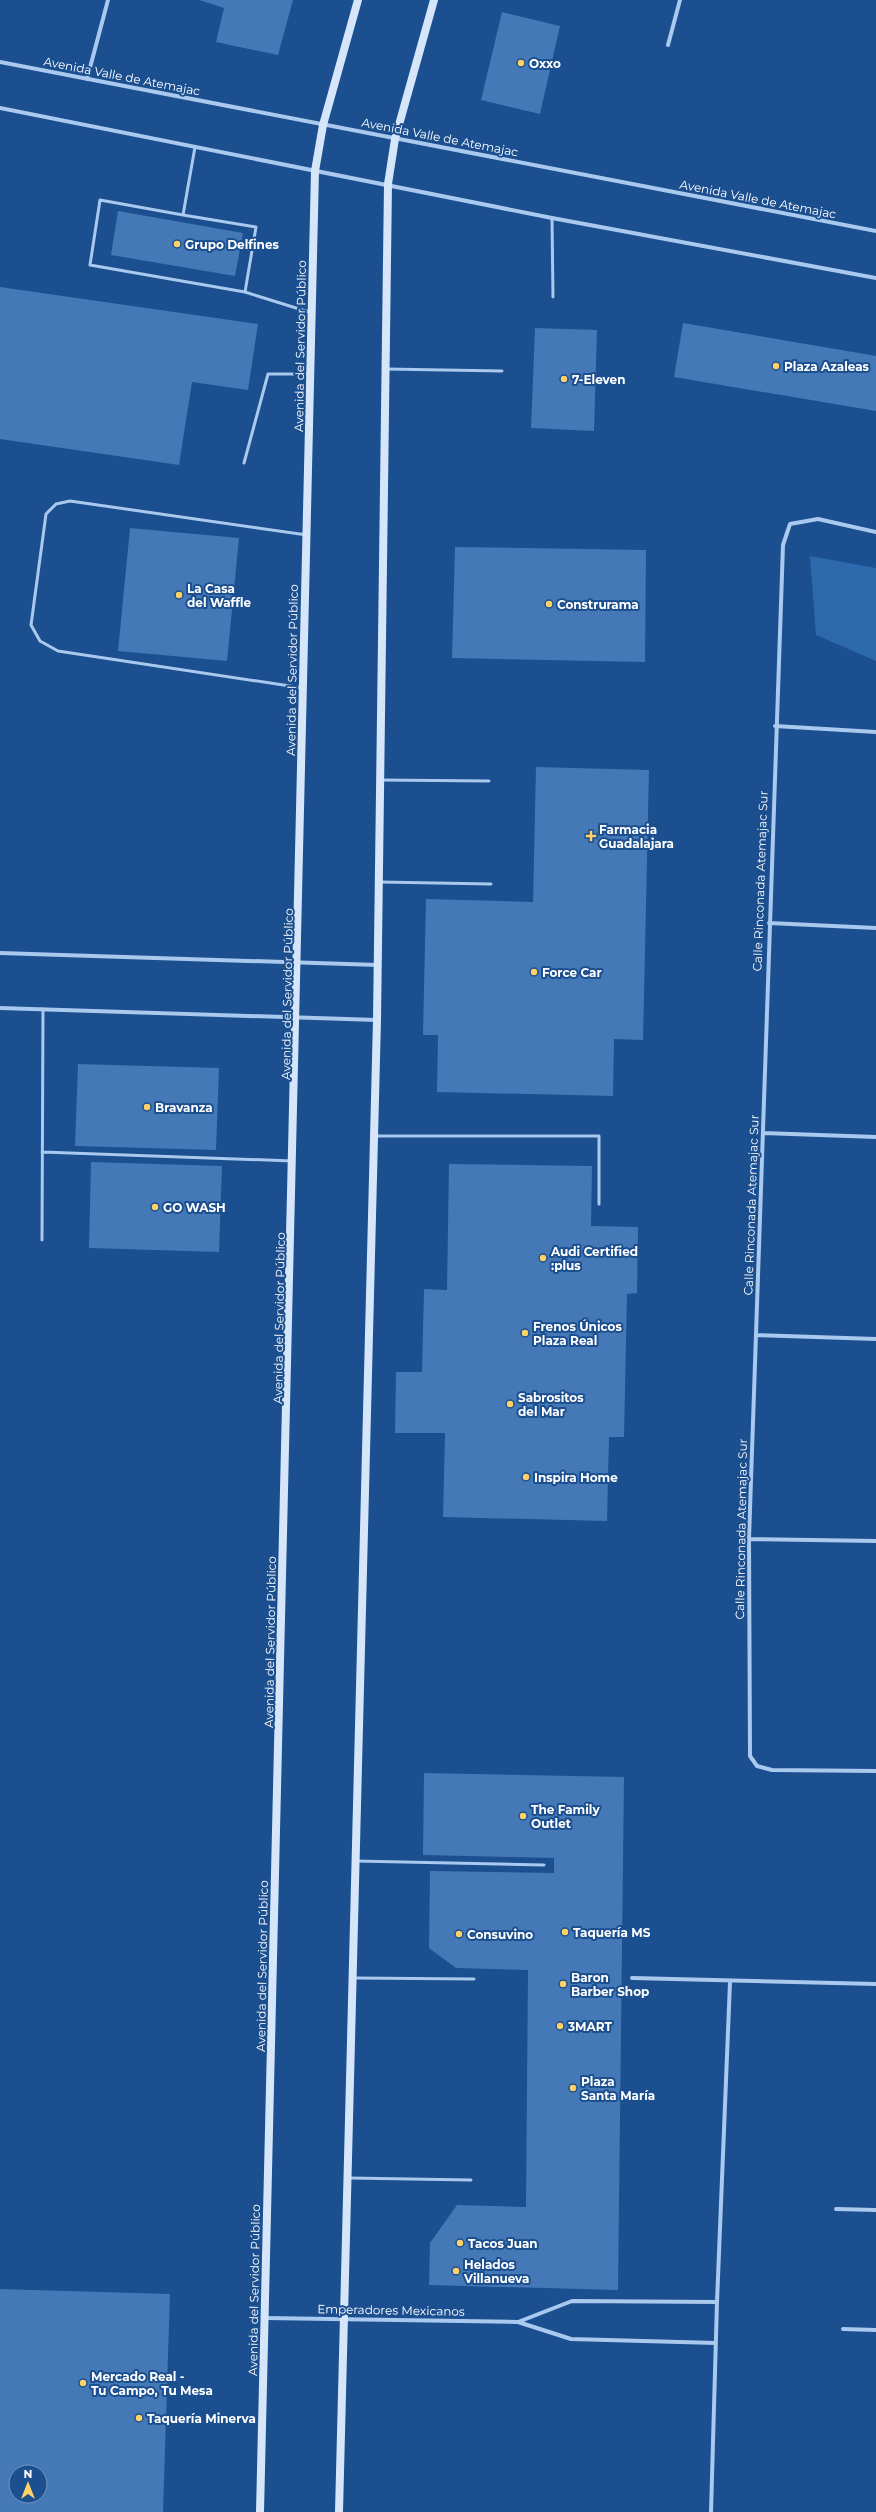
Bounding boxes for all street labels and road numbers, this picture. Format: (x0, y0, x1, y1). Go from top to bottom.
street label: Avenida Valle de Atemajac (42, 53, 202, 99)
street label: Avenida Valle de Atemajac (360, 114, 520, 160)
street label: Avenida Valle de Atemajac (678, 176, 838, 222)
street label: Avenida del Servidor Público (291, 260, 309, 432)
street label: Avenida del Servidor Público (283, 584, 301, 756)
street label: Calle Rinconada Atemajac Sur (749, 790, 771, 972)
street label: Avenida del Servidor Público (278, 908, 296, 1080)
street label: Calle Rinconada Atemajac Sur (740, 1114, 762, 1296)
street label: Avenida del Servidor Público (270, 1232, 288, 1404)
street label: Calle Rinconada Atemajac Sur (732, 1438, 750, 1620)
street label: Avenida del Servidor Público (261, 1556, 279, 1728)
street label: Avenida del Servidor Público (253, 1880, 271, 2052)
street label: Avenida del Servidor Público (245, 2204, 263, 2376)
street label: Emperadores Mexicanos (317, 2301, 465, 2319)

